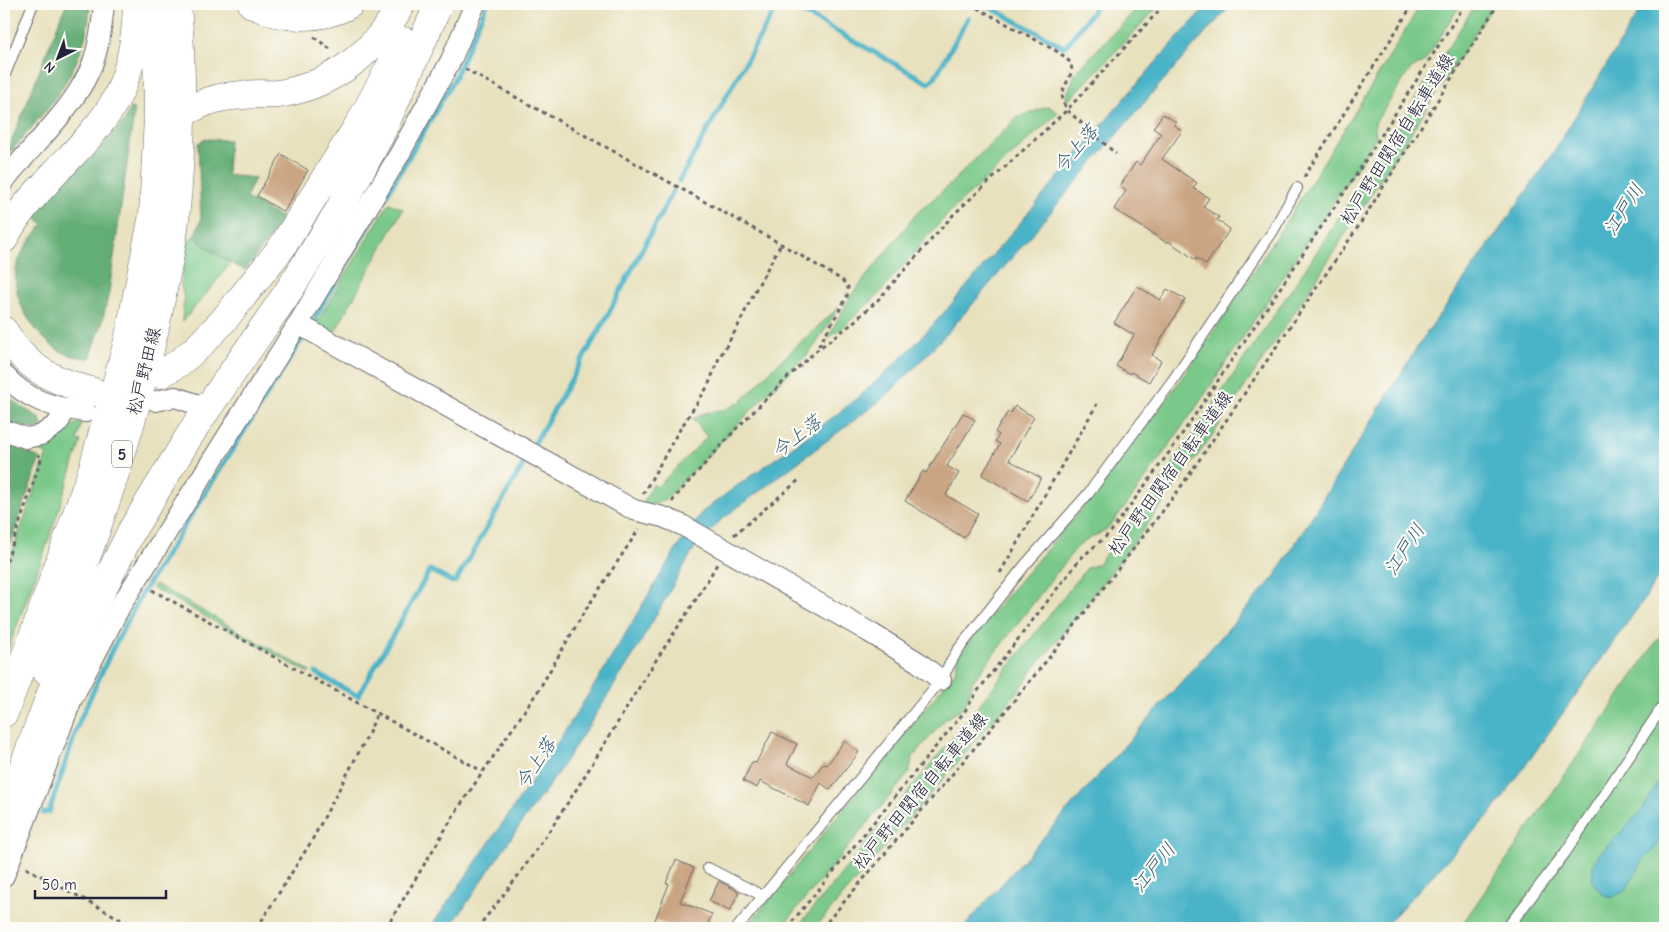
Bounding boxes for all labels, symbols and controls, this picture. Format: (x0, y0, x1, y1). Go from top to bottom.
north arrow (32, 32, 82, 82)
street label: 松戸野田関宿自転車道線 (1336, 50, 1459, 229)
text: N (41, 58, 59, 77)
water label: 今上落 (1049, 118, 1104, 177)
water label: 江戸川 (1599, 180, 1649, 239)
street label: 松戸野田線 (123, 325, 166, 417)
street label: 松戸野田関宿自転車道線 (1104, 387, 1237, 560)
water label: 今上落 (767, 410, 828, 463)
road number: 5 (112, 440, 132, 468)
water label: 江戸川 (1380, 520, 1430, 579)
street label: 松戸野田関宿自転車道線 (849, 709, 992, 874)
water label: 今上落 (511, 732, 562, 793)
water label: 江戸川 (1127, 839, 1180, 897)
scale bar (35, 867, 166, 899)
text: 50 m (42, 876, 77, 894)

